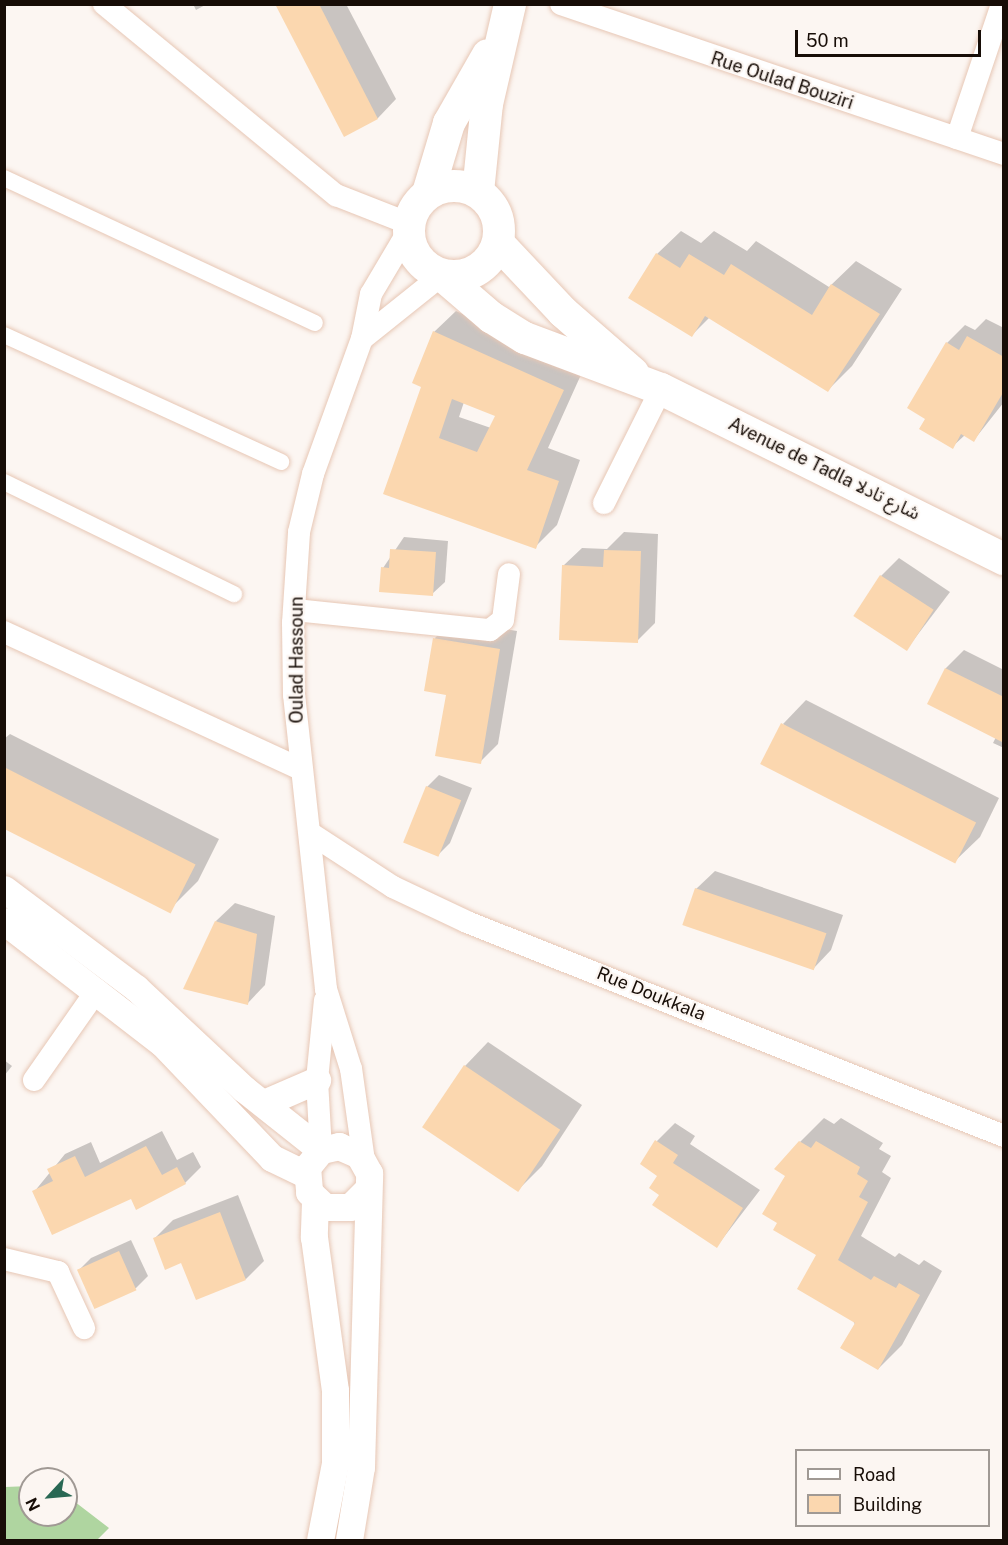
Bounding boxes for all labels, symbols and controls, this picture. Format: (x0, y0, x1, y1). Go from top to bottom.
scale bar (798, 18, 984, 56)
text: 50 m (806, 30, 849, 51)
street label: Rue Oulad Bouziri (708, 48, 856, 114)
street label: Avenue de Tadla شارع تادلا (725, 413, 923, 525)
street label: Oulad Hassoun (286, 596, 308, 724)
street label: Rue Doukkala (593, 962, 709, 1026)
legend (795, 1449, 990, 1527)
text: Road (853, 1464, 896, 1485)
north arrow (18, 1467, 78, 1527)
text: N (22, 1494, 44, 1514)
text: Building (853, 1494, 922, 1515)

